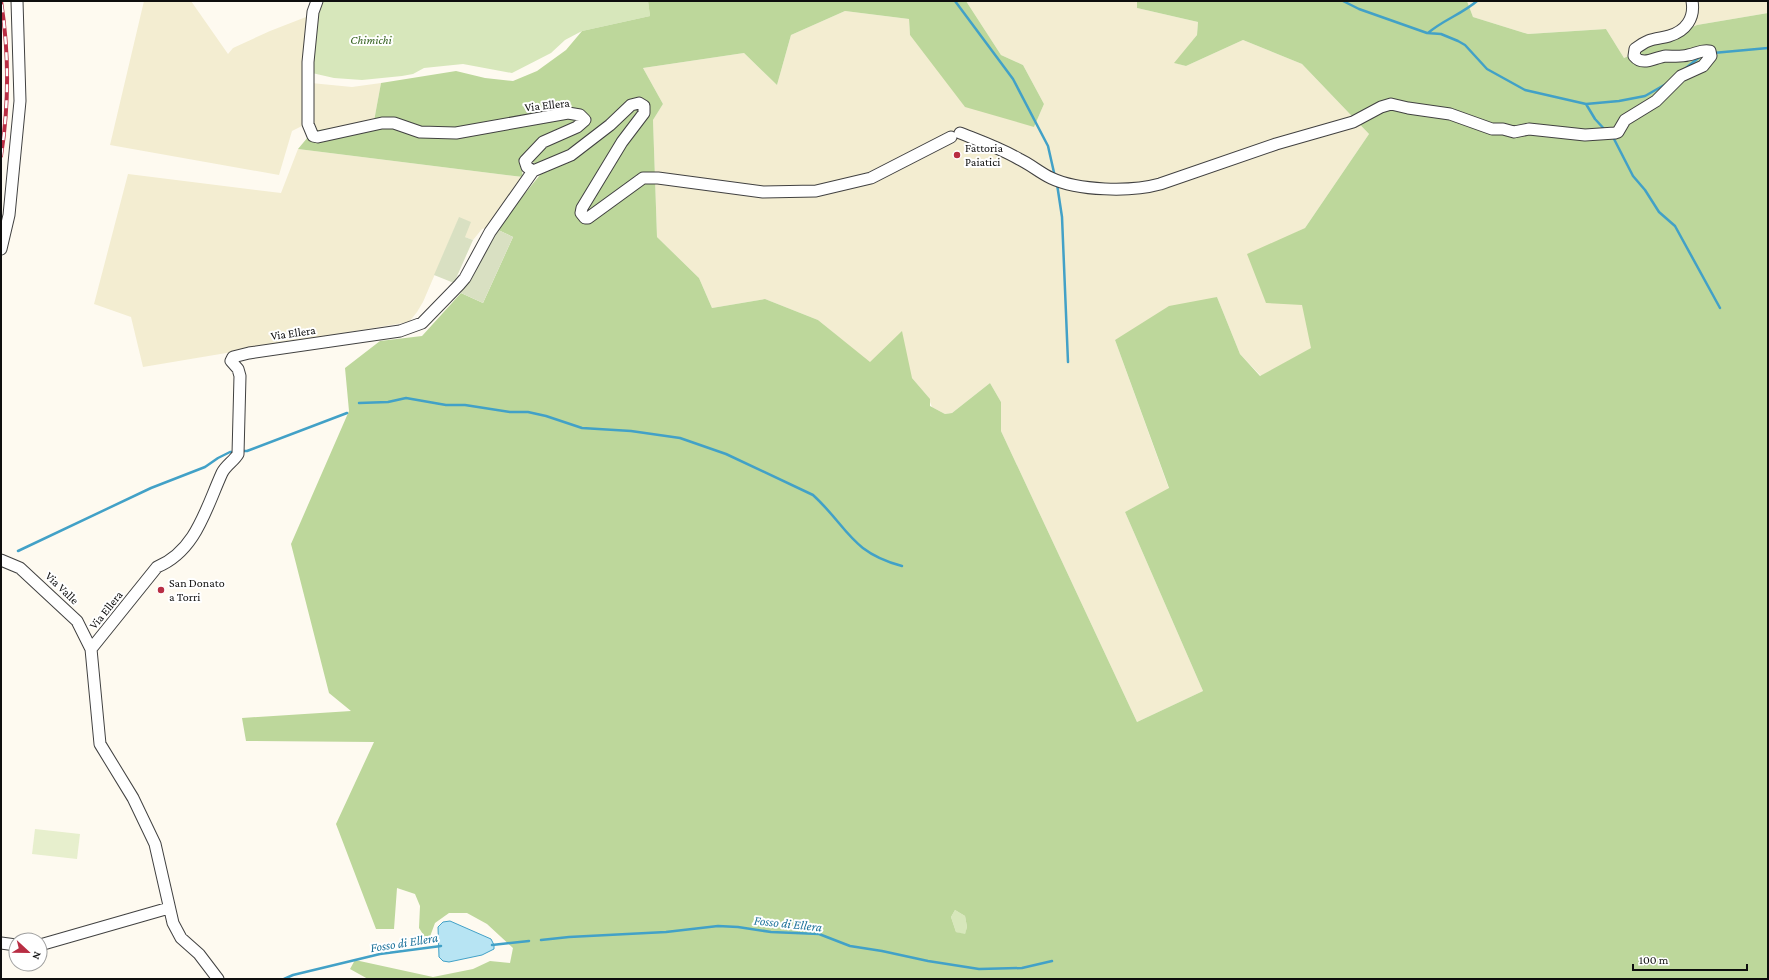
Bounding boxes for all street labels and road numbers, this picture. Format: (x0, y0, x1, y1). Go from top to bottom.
street label: Via Ellera (524, 96, 571, 114)
street label: Via Ellera (270, 323, 317, 343)
street label: Via Valle (42, 569, 82, 607)
street label: Via Ellera (86, 588, 126, 632)

